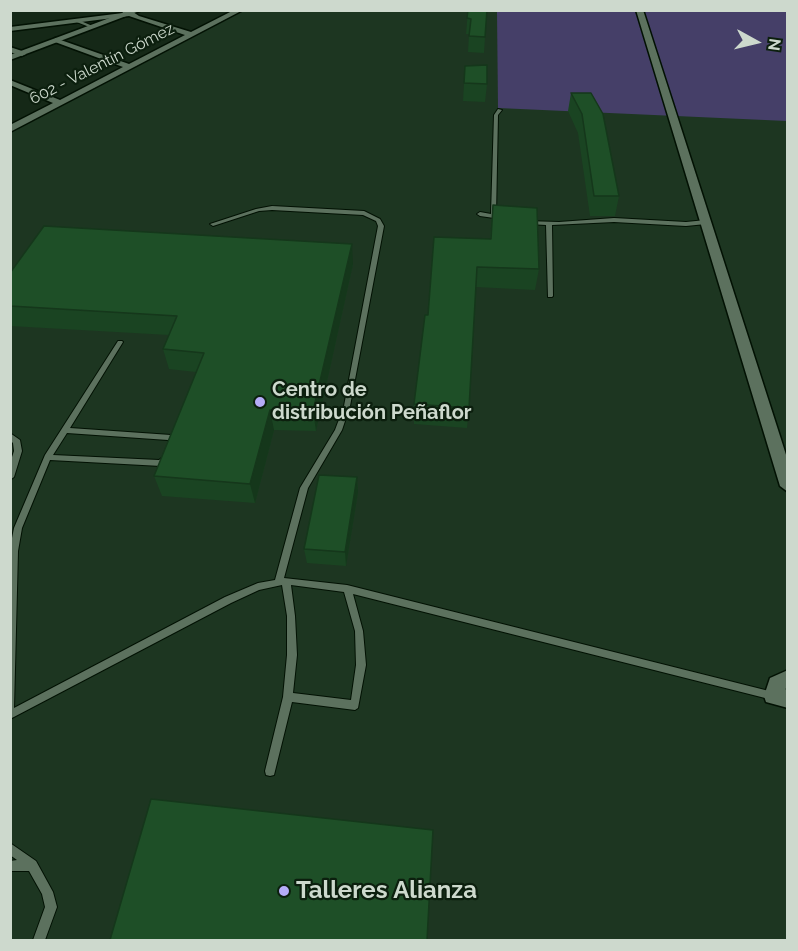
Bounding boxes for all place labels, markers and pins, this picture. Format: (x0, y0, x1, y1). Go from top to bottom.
place label: Centro de distribución Peñaflor (272, 378, 472, 425)
marker: Centro de distribución Peñaflor (253, 395, 267, 409)
place label: Talleres Alianza (296, 877, 477, 905)
marker: Talleres Alianza (277, 884, 291, 898)

